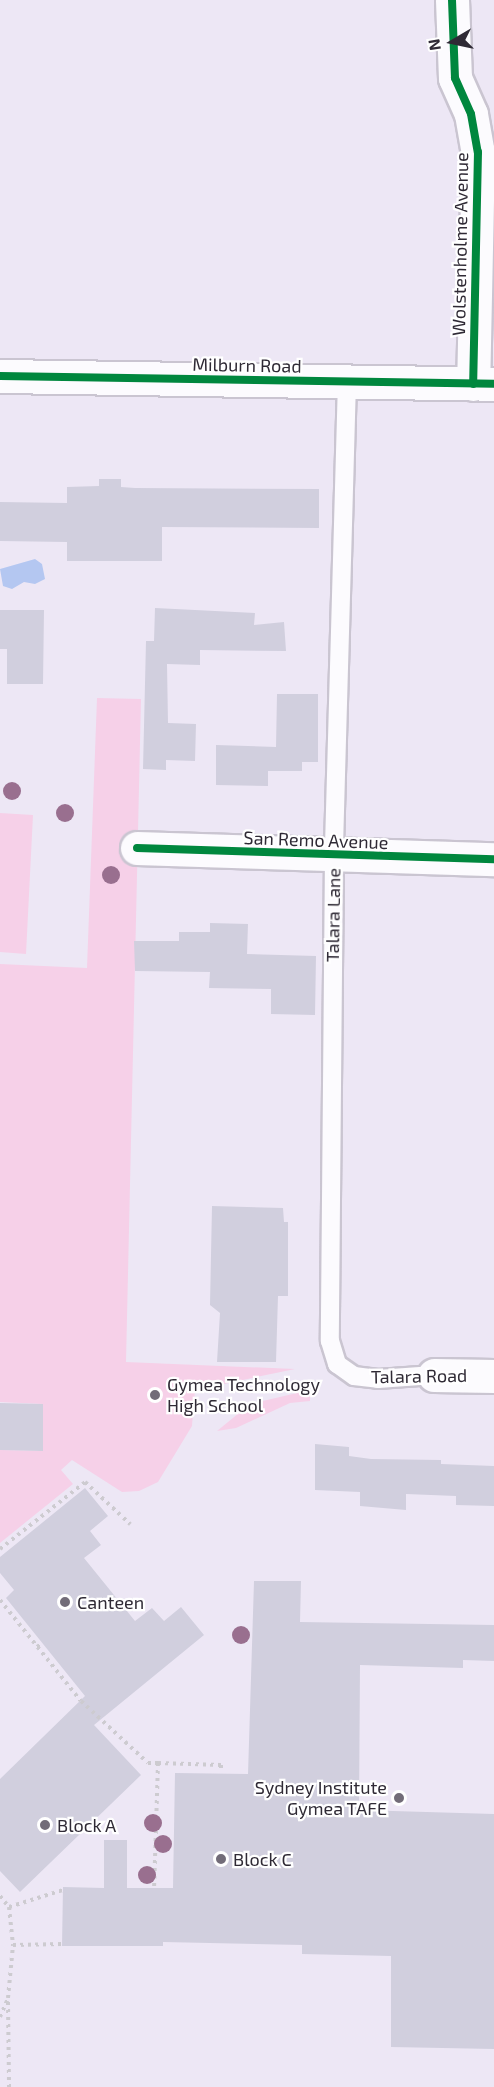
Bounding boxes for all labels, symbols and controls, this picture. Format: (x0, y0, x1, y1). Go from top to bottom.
north arrow (422, 12, 482, 72)
text: N (423, 38, 444, 52)
street label: Wolstenholme Avenue (448, 152, 472, 336)
street label: Milburn Road (192, 353, 302, 377)
street label: San Remo Avenue (243, 827, 389, 853)
street label: Talara Lane (321, 868, 345, 962)
street label: Talara Road (371, 1364, 467, 1388)
place label: Gymea Technology High School (167, 1374, 320, 1416)
marker: Gymea Technology High School (148, 1388, 162, 1402)
place label: Canteen (77, 1591, 144, 1613)
marker: Canteen (58, 1595, 72, 1609)
place label: Sydney Institute Gymea TAFE (254, 1777, 387, 1820)
marker: Sydney Institute Gymea TAFE (392, 1791, 406, 1805)
place label: Block A (57, 1814, 117, 1836)
marker: Block A (38, 1818, 52, 1832)
place label: Block C (233, 1848, 292, 1870)
marker: Block C (214, 1852, 228, 1866)

